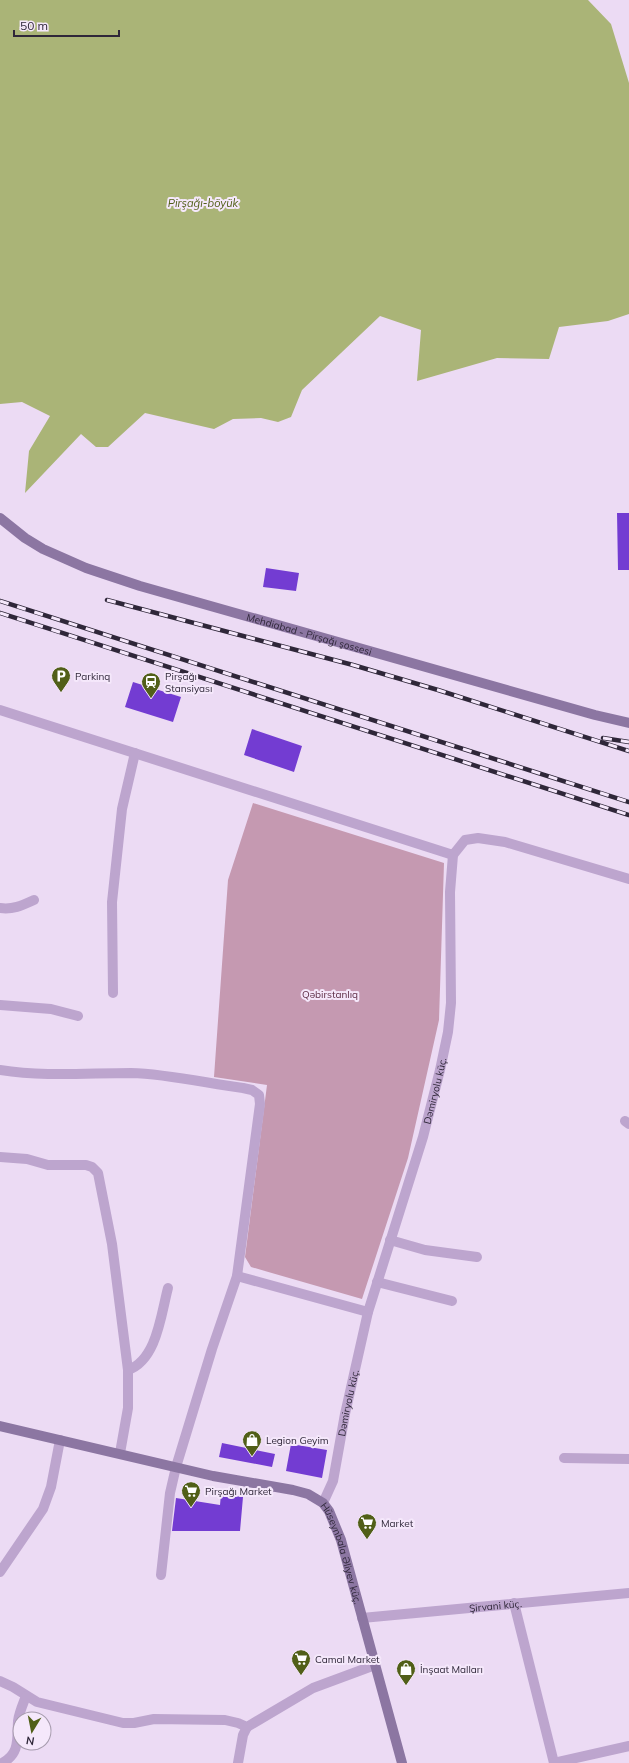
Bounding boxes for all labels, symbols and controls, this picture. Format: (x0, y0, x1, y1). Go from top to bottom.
scale bar (14, 12, 119, 38)
text: 50 m (20, 18, 48, 33)
water label: Pirşağı-böyük (168, 196, 239, 210)
street label: Mehdiabad - Pirşağı şossesi (245, 611, 373, 658)
parking icon: Parkinq (50, 665, 72, 693)
place label: Parkinq (75, 670, 110, 683)
place label: Pirşağı Stansiyası (165, 670, 212, 695)
station icon: Pirşağı Stansiyası (140, 671, 162, 699)
park label: Qəbirstanlıq (302, 988, 358, 1001)
street label: Dəmiryolu küç. (421, 1056, 449, 1125)
street label: Dəmiryolu küç. (335, 1368, 362, 1437)
shop icon: Legion Geyim (241, 1429, 263, 1457)
place label: Legion Geyim (266, 1434, 329, 1447)
supermarket icon: Pirşağı Market (180, 1480, 202, 1508)
place label: Pirşağı Market (205, 1485, 272, 1498)
street label: Hüseynbala Əliyev küç. (318, 1500, 364, 1606)
supermarket icon: Market (356, 1512, 378, 1540)
place label: Market (381, 1517, 414, 1530)
street label: Şirvani küç. (468, 1597, 522, 1615)
supermarket icon: Camal Market (290, 1648, 312, 1676)
place label: Camal Market (315, 1653, 380, 1666)
shop icon: İnşaat Malları (395, 1658, 417, 1686)
place label: İnşaat Malları (420, 1663, 483, 1676)
north arrow (12, 1711, 52, 1751)
text: N (25, 1733, 36, 1748)

